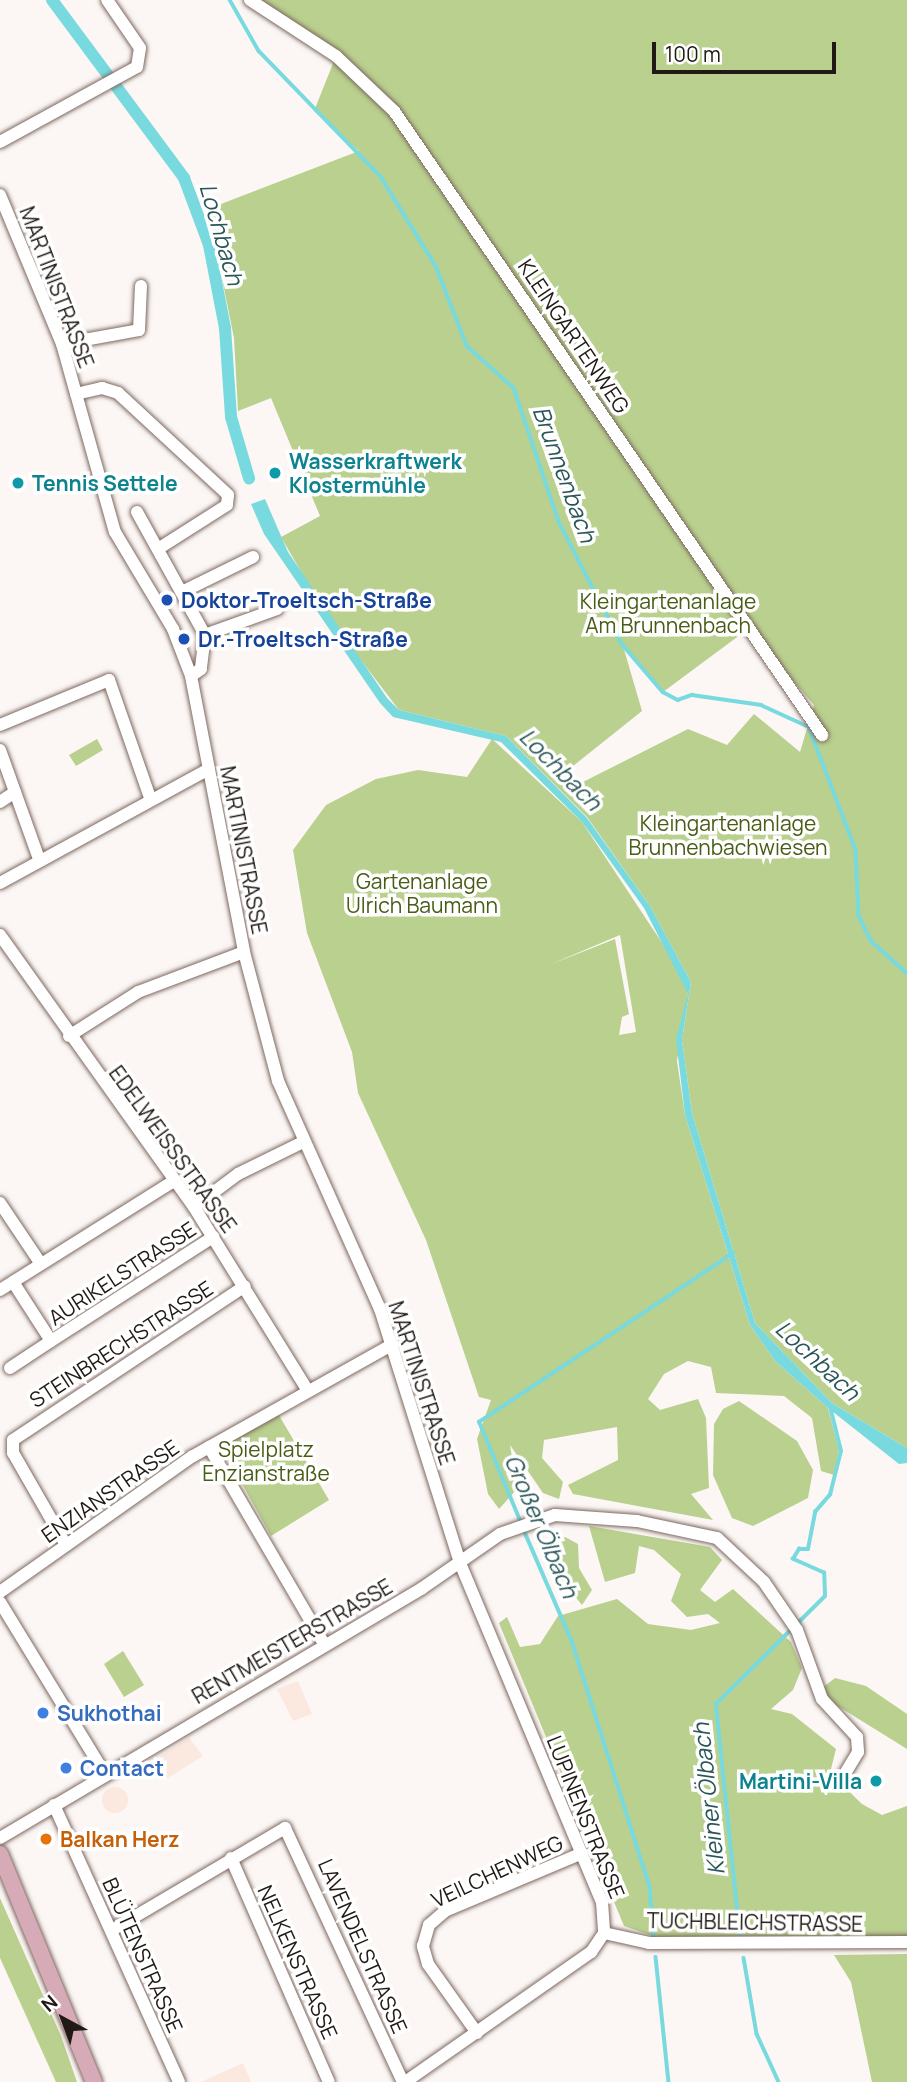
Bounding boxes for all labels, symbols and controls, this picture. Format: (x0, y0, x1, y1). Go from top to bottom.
scale bar (655, 28, 839, 72)
text: 100 m (665, 40, 721, 68)
water label: Lochbach (194, 180, 250, 288)
street label: MARTINISTRASSE (15, 203, 99, 371)
street label: KLEINGARTENWEG (513, 254, 635, 418)
water label: Brunnenbach (528, 402, 602, 546)
place label: Wasserkraftwerk Klostermühle (289, 448, 462, 498)
marker: Wasserkraftwerk Klostermühle (267, 465, 283, 481)
place label: Tennis Settele (32, 470, 178, 496)
marker: Tennis Settele (10, 475, 26, 491)
place label: Doktor-Troeltsch-Straße (181, 587, 432, 613)
park label: Kleingartenanlage Am Brunnenbach (580, 588, 756, 638)
marker: Doktor-Troeltsch-Straße (159, 592, 175, 608)
place label: Dr.-Troeltsch-Straße (198, 626, 408, 652)
marker: Dr.-Troeltsch-Straße (176, 631, 192, 647)
water label: Lochbach (514, 722, 608, 816)
street label: MARTINISTRASSE (215, 764, 273, 936)
park label: Kleingartenanlage Brunnenbachwiesen (628, 810, 828, 860)
park label: Gartenanlage Ulrich Baumann (346, 868, 498, 918)
street label: EDELWEISSSTRASSE (104, 1061, 242, 1237)
street label: AURIKELSTRASSE (44, 1216, 200, 1330)
street label: STEINBRECHSTRASSE (25, 1275, 217, 1413)
street label: MARTINISTRASSE (384, 1298, 460, 1468)
water label: Lochbach (770, 1314, 866, 1406)
street label: ENZIANSTRASSE (37, 1434, 183, 1548)
park label: Spielplatz Enzianstraße (202, 1436, 330, 1486)
water label: Großer Ölbach (499, 1450, 585, 1602)
street label: RENTMEISTERSTRASSE (187, 1573, 397, 1709)
place label: Sukhothai (57, 1700, 162, 1726)
marker: Sukhothai (35, 1705, 51, 1721)
water label: Kleiner Ölbach (686, 1722, 730, 1876)
street label: LUPINENSTRASSE (542, 1732, 630, 1902)
place label: Contact (80, 1755, 164, 1781)
marker: Contact (58, 1760, 74, 1776)
place label: Martini-Villa (739, 1768, 862, 1794)
marker: Martini-Villa (868, 1773, 884, 1789)
place label: Balkan Herz (60, 1826, 179, 1852)
street label: VEILCHENWEG (427, 1830, 567, 1912)
marker: Balkan Herz (38, 1831, 54, 1847)
street label: LAVENDELSTRASSE (313, 1855, 413, 2037)
street label: BLÜTENSTRASSE (98, 1874, 188, 2036)
street label: NELKENSTRASSE (253, 1881, 343, 2043)
street label: TUCHBLEICHSTRASSE (647, 1908, 863, 1936)
north arrow (28, 1984, 98, 2054)
text: N (36, 1989, 63, 2017)

